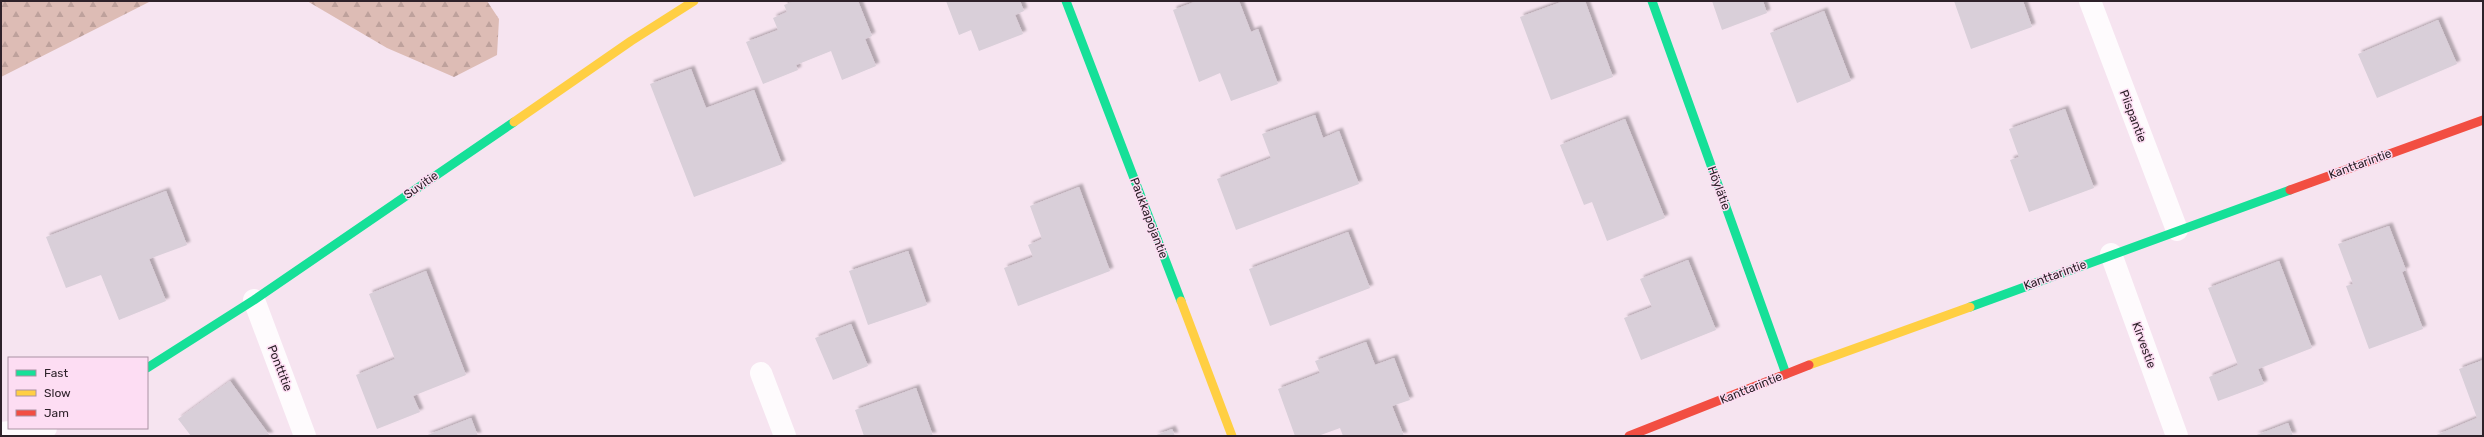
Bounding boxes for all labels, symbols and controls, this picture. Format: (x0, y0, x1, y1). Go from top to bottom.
street label: Piispantie (2117, 88, 2149, 144)
street label: Kanttarintie (2327, 146, 2394, 182)
street label: Höylätie (1705, 164, 1733, 212)
street label: Suvitie (401, 168, 441, 202)
street label: Paukkapojantie (1127, 176, 1171, 261)
street label: Kanttarintie (2022, 257, 2089, 293)
street label: Kirvestie (2129, 320, 2159, 370)
street label: Ponttitie (265, 343, 295, 393)
legend (8, 357, 148, 429)
text: Fast (44, 366, 68, 380)
street label: Kanttarintie (1718, 369, 1784, 407)
text: Slow (44, 386, 71, 400)
text: Jam (44, 406, 69, 420)

